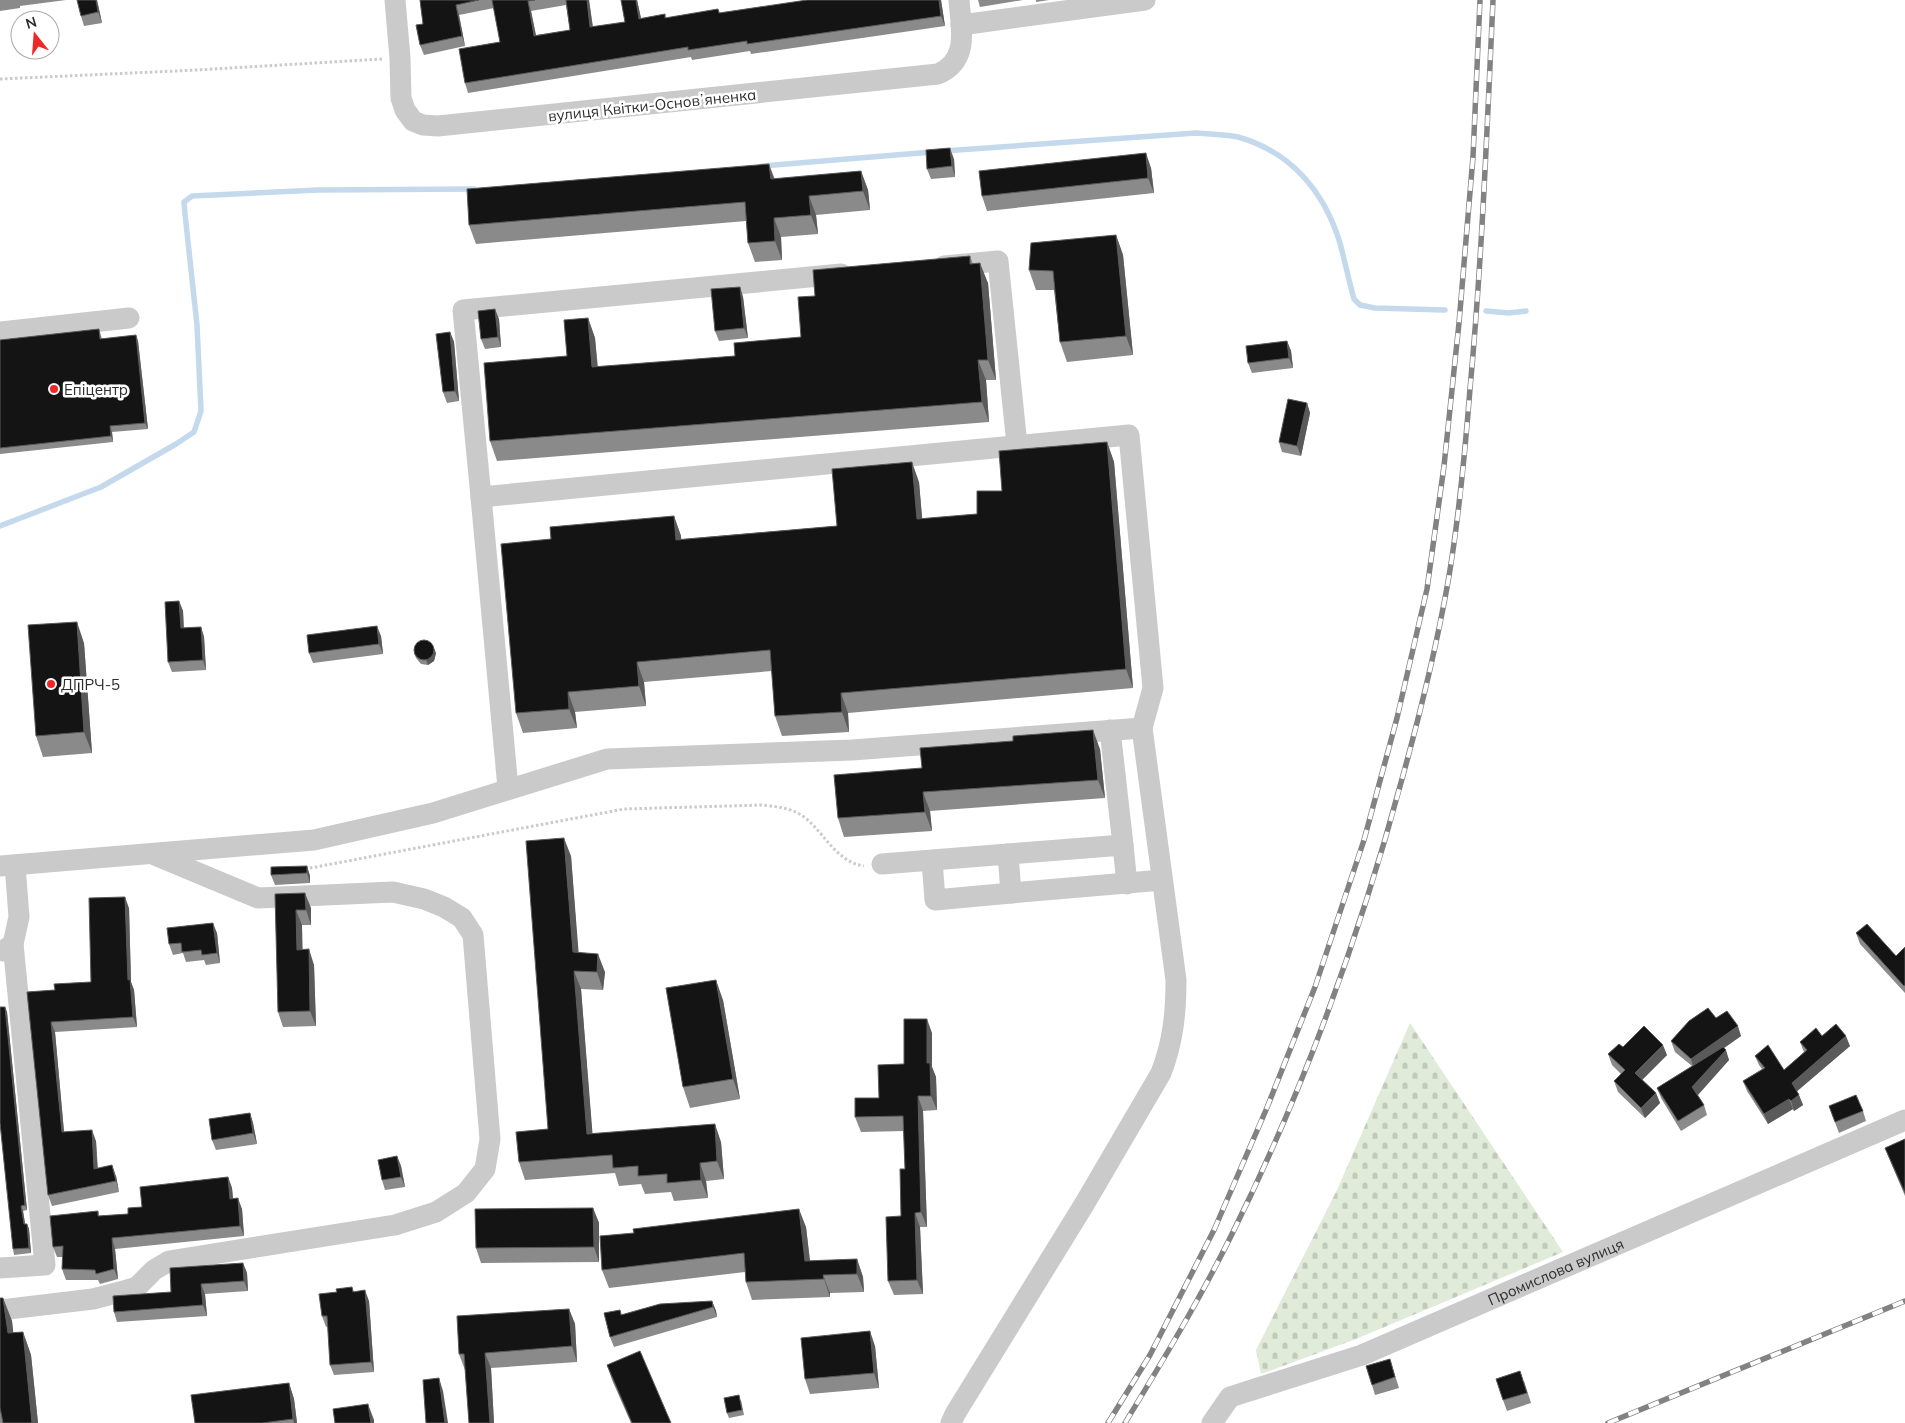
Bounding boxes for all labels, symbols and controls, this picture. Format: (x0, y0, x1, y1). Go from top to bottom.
north arrow (10, 10, 60, 60)
text: N (24, 12, 39, 33)
street label: вулиця Квітки-Основʼяненка (547, 85, 757, 125)
place label: Епіцентр (64, 380, 128, 399)
marker: Епіцентр (48, 383, 60, 395)
place label: ДПРЧ-5 (61, 675, 120, 694)
marker: ДПРЧ-5 (45, 678, 57, 690)
street label: Промислова вулиця (1485, 1234, 1626, 1309)

